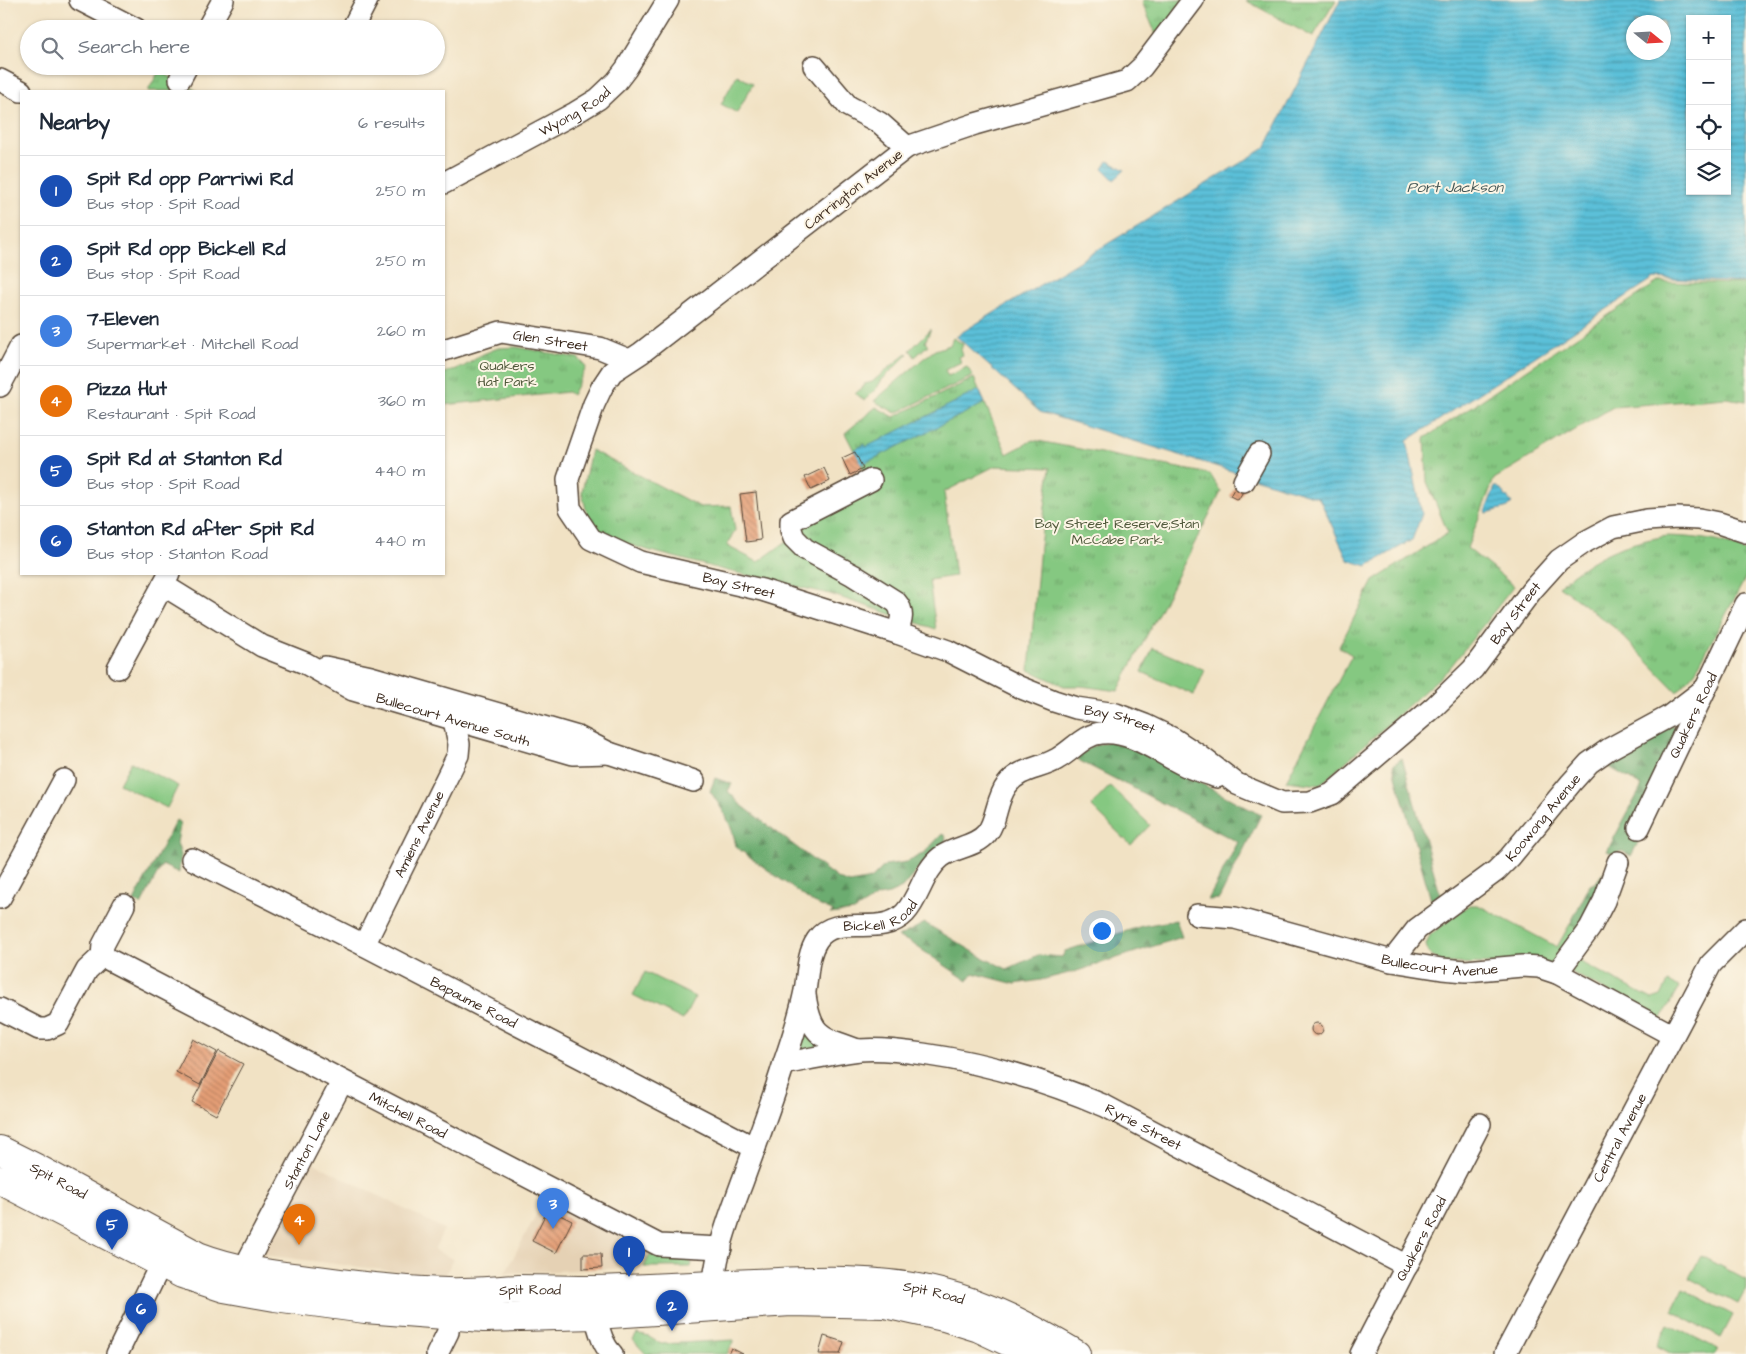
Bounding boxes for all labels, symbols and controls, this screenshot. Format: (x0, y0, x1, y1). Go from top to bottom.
north arrow (1626, 15, 1671, 60)
map controls (1686, 15, 1731, 195)
button: + (1686, 15, 1731, 60)
search box (20, 20, 445, 75)
icon: search (38, 34, 66, 62)
text: Search here (78, 34, 190, 61)
button: − (1686, 60, 1731, 105)
street label: Wyong Road (536, 83, 616, 142)
button: locate (1686, 105, 1731, 150)
text: Nearby (40, 108, 110, 137)
text: 6 results (358, 112, 425, 134)
street label: Carrington Avenue (800, 145, 908, 235)
button: layers (1686, 150, 1731, 195)
text: Spit Rd opp Parriwi Rd (87, 166, 293, 193)
water label: Port Jackson (1407, 177, 1505, 198)
text: 1 (55, 180, 57, 202)
text: 250 m (376, 180, 425, 202)
text: Bus stop · Spit Road (87, 193, 240, 215)
text: Spit Rd opp Bickell Rd (87, 236, 286, 263)
text: 2 (51, 250, 61, 272)
text: 250 m (376, 250, 425, 272)
text: Bus stop · Spit Road (87, 263, 240, 285)
text: 7-Eleven (87, 306, 159, 333)
text: 3 (52, 320, 60, 342)
text: 260 m (377, 320, 425, 342)
street label: Glen Street (512, 325, 590, 357)
text: Supermarket · Mitchell Road (87, 333, 298, 355)
park label: Quakers Hat Park (477, 356, 537, 392)
text: Pizza Hut (87, 376, 167, 403)
text: 4 (51, 390, 61, 412)
text: 360 m (378, 390, 425, 412)
text: Restaurant · Spit Road (87, 403, 256, 425)
text: Spit Rd at Stanton Rd (87, 446, 282, 473)
text: 5 (50, 460, 62, 482)
text: 440 m (374, 460, 425, 482)
text: Bus stop · Spit Road (87, 473, 240, 495)
park label: Bay Street Reserve;Stan McCabe Park (1035, 514, 1199, 550)
text: Stanton Rd after Spit Rd (87, 516, 314, 543)
text: 6 (51, 530, 61, 552)
text: 440 m (374, 530, 425, 552)
text: Bus stop · Stanton Road (87, 543, 268, 565)
street label: Bay Street (701, 568, 778, 605)
street label: Bay Street (1486, 577, 1546, 649)
street label: Quakers Road (1665, 669, 1723, 762)
street label: Bullecourt Avenue South (374, 688, 532, 752)
street label: Bay Street (1083, 700, 1159, 740)
street label: Koowong Avenue (1501, 769, 1586, 866)
street label: Amiens Avenue (390, 787, 450, 881)
street label: Bickell Road (843, 896, 923, 937)
your location (1089, 918, 1115, 944)
street label: Bullecourt Avenue (1379, 950, 1499, 982)
street label: Bapaume Road (426, 972, 520, 1034)
street label: Mitchell Road (365, 1087, 450, 1144)
street label: Central Avenue (1589, 1089, 1652, 1186)
street label: Ryrie Street (1101, 1099, 1185, 1156)
street label: Stanton Lane (278, 1107, 336, 1193)
street label: Spit Road (26, 1158, 90, 1205)
pin: 3 (537, 1188, 569, 1229)
street label: Quakers Road (1391, 1193, 1452, 1285)
pin: 4 (283, 1204, 315, 1245)
pin: 5 (96, 1209, 128, 1250)
pin: 1 (613, 1236, 645, 1277)
street label: Spit Road (902, 1277, 967, 1310)
street label: Spit Road (498, 1280, 561, 1301)
pin: 2 (656, 1290, 688, 1331)
pin: 6 (125, 1293, 157, 1334)

